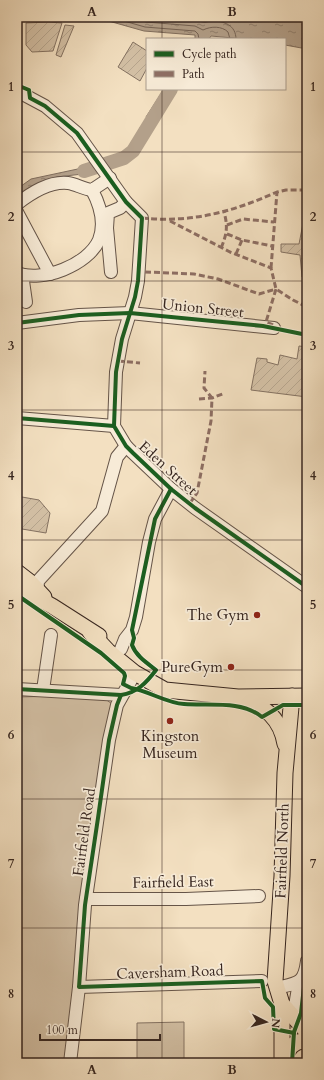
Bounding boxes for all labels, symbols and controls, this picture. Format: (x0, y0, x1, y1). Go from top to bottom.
text: A (87, 3, 97, 21)
text: B (227, 3, 237, 21)
legend (146, 38, 286, 90)
text: Cycle path (182, 46, 237, 62)
text: Path (182, 66, 205, 82)
text: 1 (8, 78, 14, 96)
text: 1 (310, 78, 316, 96)
text: 2 (8, 208, 15, 226)
text: 2 (310, 208, 317, 226)
street label: Union Street (161, 294, 245, 322)
text: 3 (8, 337, 15, 355)
text: 3 (310, 337, 317, 355)
street label: Eden Street (134, 436, 202, 500)
text: 4 (8, 467, 15, 485)
text: 4 (310, 467, 317, 485)
text: 5 (8, 596, 14, 614)
text: 5 (310, 596, 316, 614)
place label: The Gym (186, 605, 249, 625)
marker: The Gym (252, 610, 262, 620)
place label: PureGym (161, 657, 223, 677)
marker: PureGym (226, 662, 236, 672)
marker: Kingston Museum (165, 716, 175, 726)
text: 6 (8, 726, 15, 744)
place label: Kingston Museum (141, 726, 200, 763)
text: 6 (310, 726, 317, 744)
street label: Fairfield Road (68, 787, 100, 877)
street label: Fairfield North (270, 802, 294, 899)
text: 7 (8, 855, 15, 873)
text: 7 (310, 855, 317, 873)
street label: Fairfield East (132, 871, 214, 893)
street label: Caversham Road (116, 960, 224, 984)
text: 8 (8, 985, 14, 1003)
text: 8 (310, 985, 316, 1003)
north arrow (246, 1002, 286, 1042)
scale bar (40, 1016, 160, 1042)
text: N (267, 1017, 283, 1029)
text: 100 m (46, 1022, 79, 1038)
text: A (87, 1061, 97, 1079)
text: B (227, 1061, 237, 1079)

